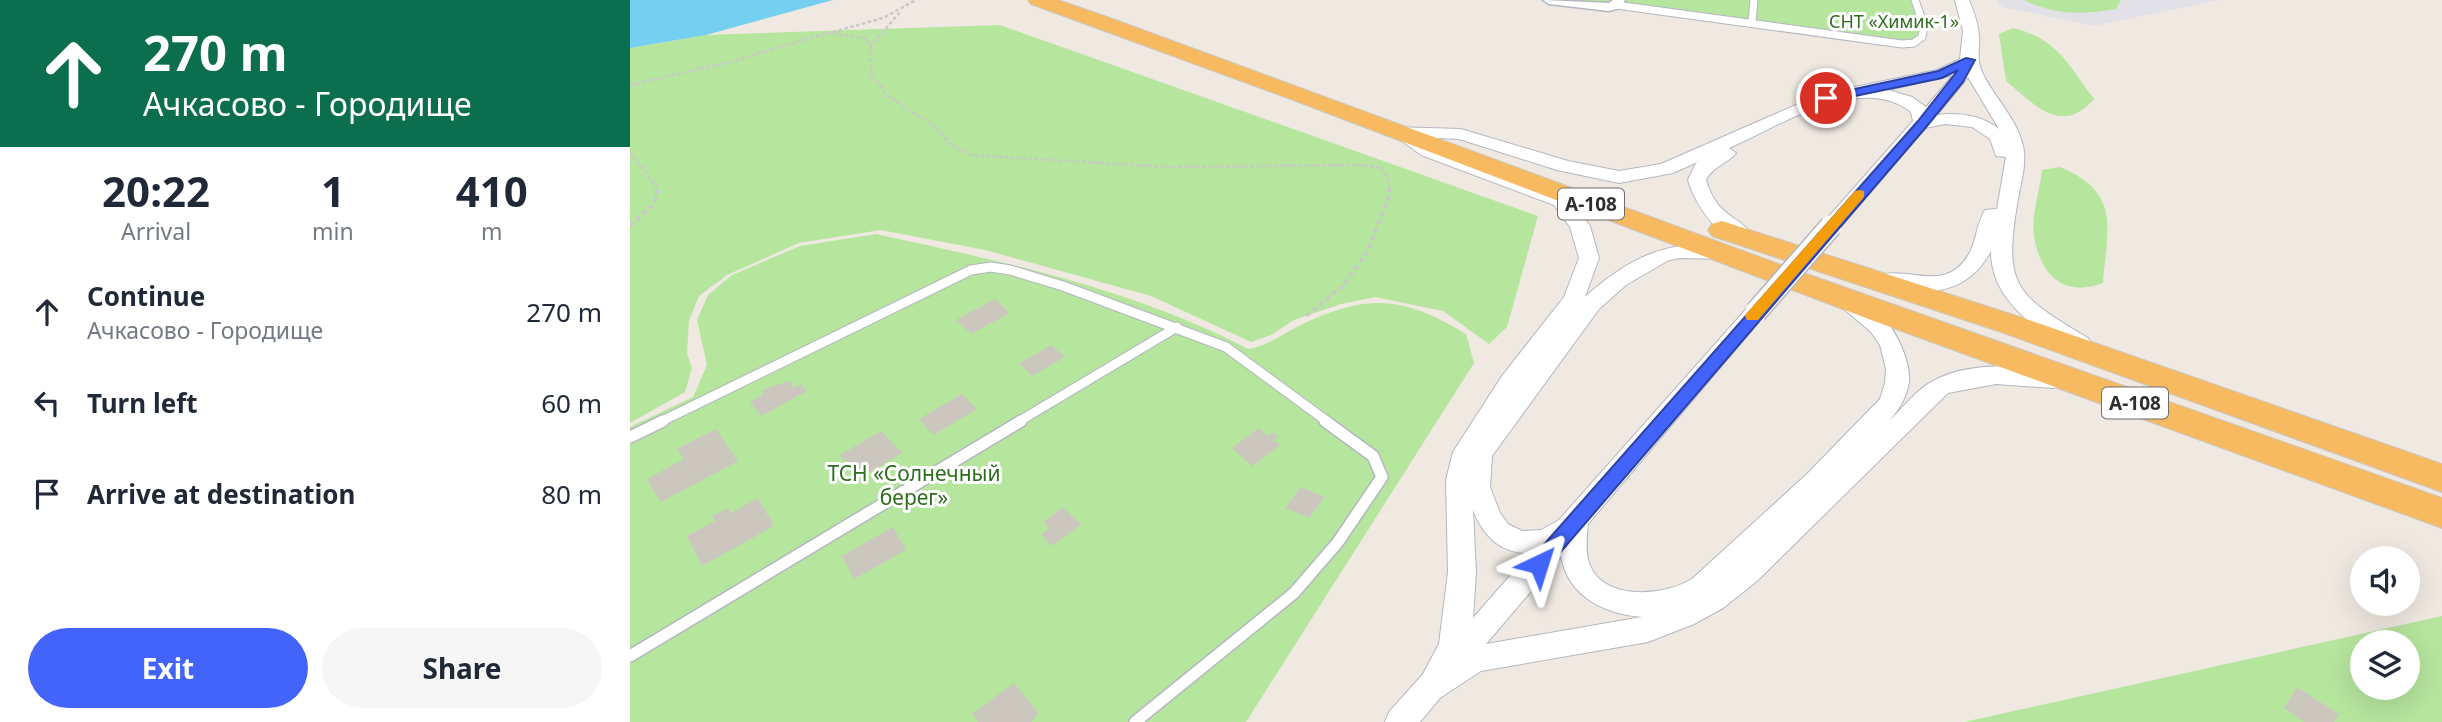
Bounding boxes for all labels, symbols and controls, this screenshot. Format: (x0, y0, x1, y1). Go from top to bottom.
park label: СНТ «Химик-1» (1829, 9, 1959, 33)
text: 270 m (143, 19, 288, 85)
icon: ahead (28, 28, 119, 119)
pin (1796, 68, 1856, 128)
icon: arrive (1807, 79, 1845, 117)
text: Ачкасово - Городище (143, 82, 472, 125)
text: 20:22 (102, 162, 210, 219)
text: 1 (321, 162, 345, 219)
text: 410 (456, 162, 528, 219)
road number: А-108 (1558, 188, 1624, 220)
text: Arrival (121, 215, 191, 247)
text: min (312, 215, 354, 247)
text: m (481, 215, 503, 247)
text: Continue (87, 278, 205, 314)
icon: ahead (28, 293, 66, 331)
text: 270 m (526, 294, 602, 330)
text: Ачкасово - Городище (87, 314, 323, 346)
icon: left (28, 384, 66, 422)
text: Turn left (87, 385, 198, 421)
text: 60 m (541, 385, 602, 421)
road number: А-108 (2102, 388, 2168, 418)
park label: ТСН «Солнечный берег» (827, 459, 1001, 511)
icon: arrive (28, 475, 66, 513)
text: Arrive at destination (87, 476, 356, 512)
text: 80 m (541, 476, 602, 512)
position arrow (1502, 527, 1576, 601)
map controls (2350, 546, 2420, 700)
button: sound (2350, 546, 2420, 616)
button: Exit (28, 628, 308, 708)
button: Share (322, 628, 602, 708)
button: layers (2350, 630, 2420, 700)

